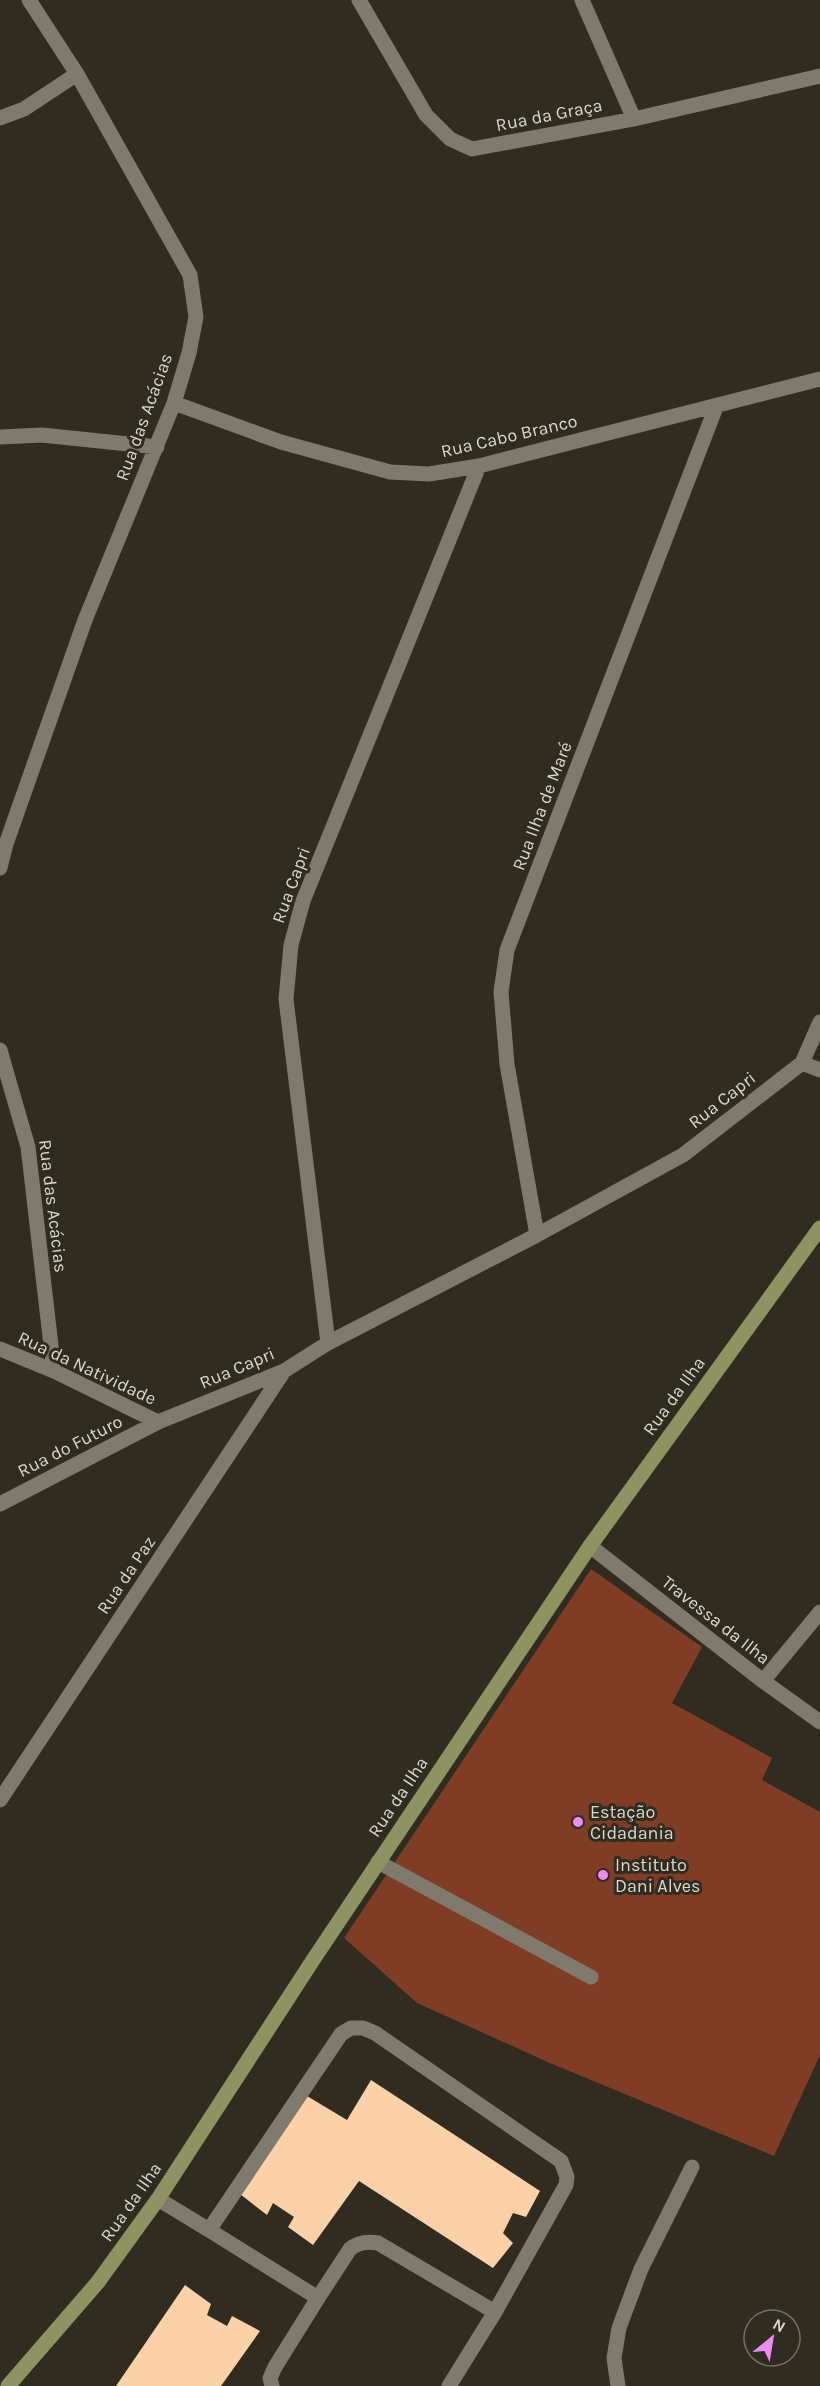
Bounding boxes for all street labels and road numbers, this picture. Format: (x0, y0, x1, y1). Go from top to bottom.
street label: Rua da Graça (494, 94, 604, 136)
street label: Rua das Acácias (111, 350, 177, 484)
street label: Rua Cabo Branco (439, 410, 579, 462)
street label: Rua Ilha de Maré (507, 738, 577, 874)
street label: Rua Capri (267, 844, 315, 926)
street label: Rua Capri (684, 1067, 760, 1133)
street label: Rua das Acácias (34, 1138, 72, 1274)
street label: Rua da Natividade (14, 1326, 160, 1410)
street label: Rua Capri (196, 1342, 278, 1394)
street label: Rua da Ilha (638, 1352, 710, 1440)
street label: Rua do Futuro (14, 1410, 126, 1482)
street label: Rua da Paz (92, 1532, 160, 1618)
street label: Travessa da Ilha (658, 1571, 774, 1669)
street label: Rua da Ilha (363, 1753, 433, 1841)
street label: Rua da Ilha (96, 2158, 166, 2246)

